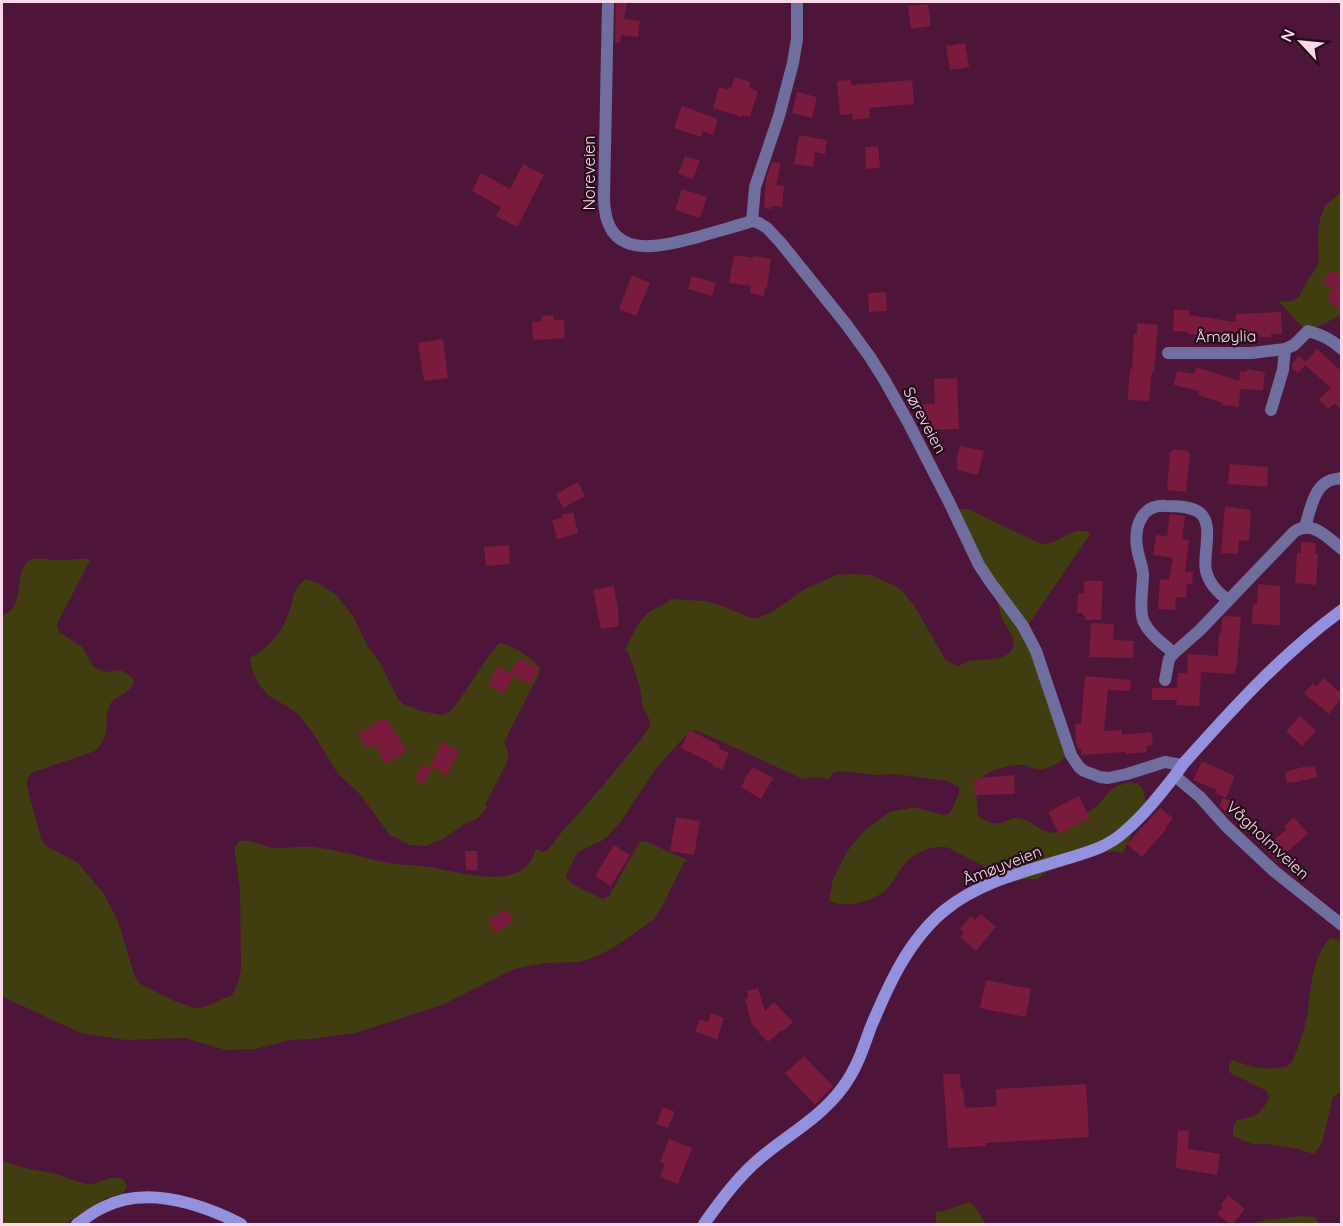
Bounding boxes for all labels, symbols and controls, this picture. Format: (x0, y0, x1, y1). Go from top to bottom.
north arrow (1271, 12, 1331, 72)
text: N (1276, 26, 1299, 45)
street label: Noreveien (579, 135, 599, 211)
street label: Åmøylia (1196, 325, 1256, 347)
street label: Søreveien (899, 383, 951, 457)
street label: Vågholmveien (1222, 796, 1314, 884)
street label: Åmøyveien (960, 841, 1044, 889)

